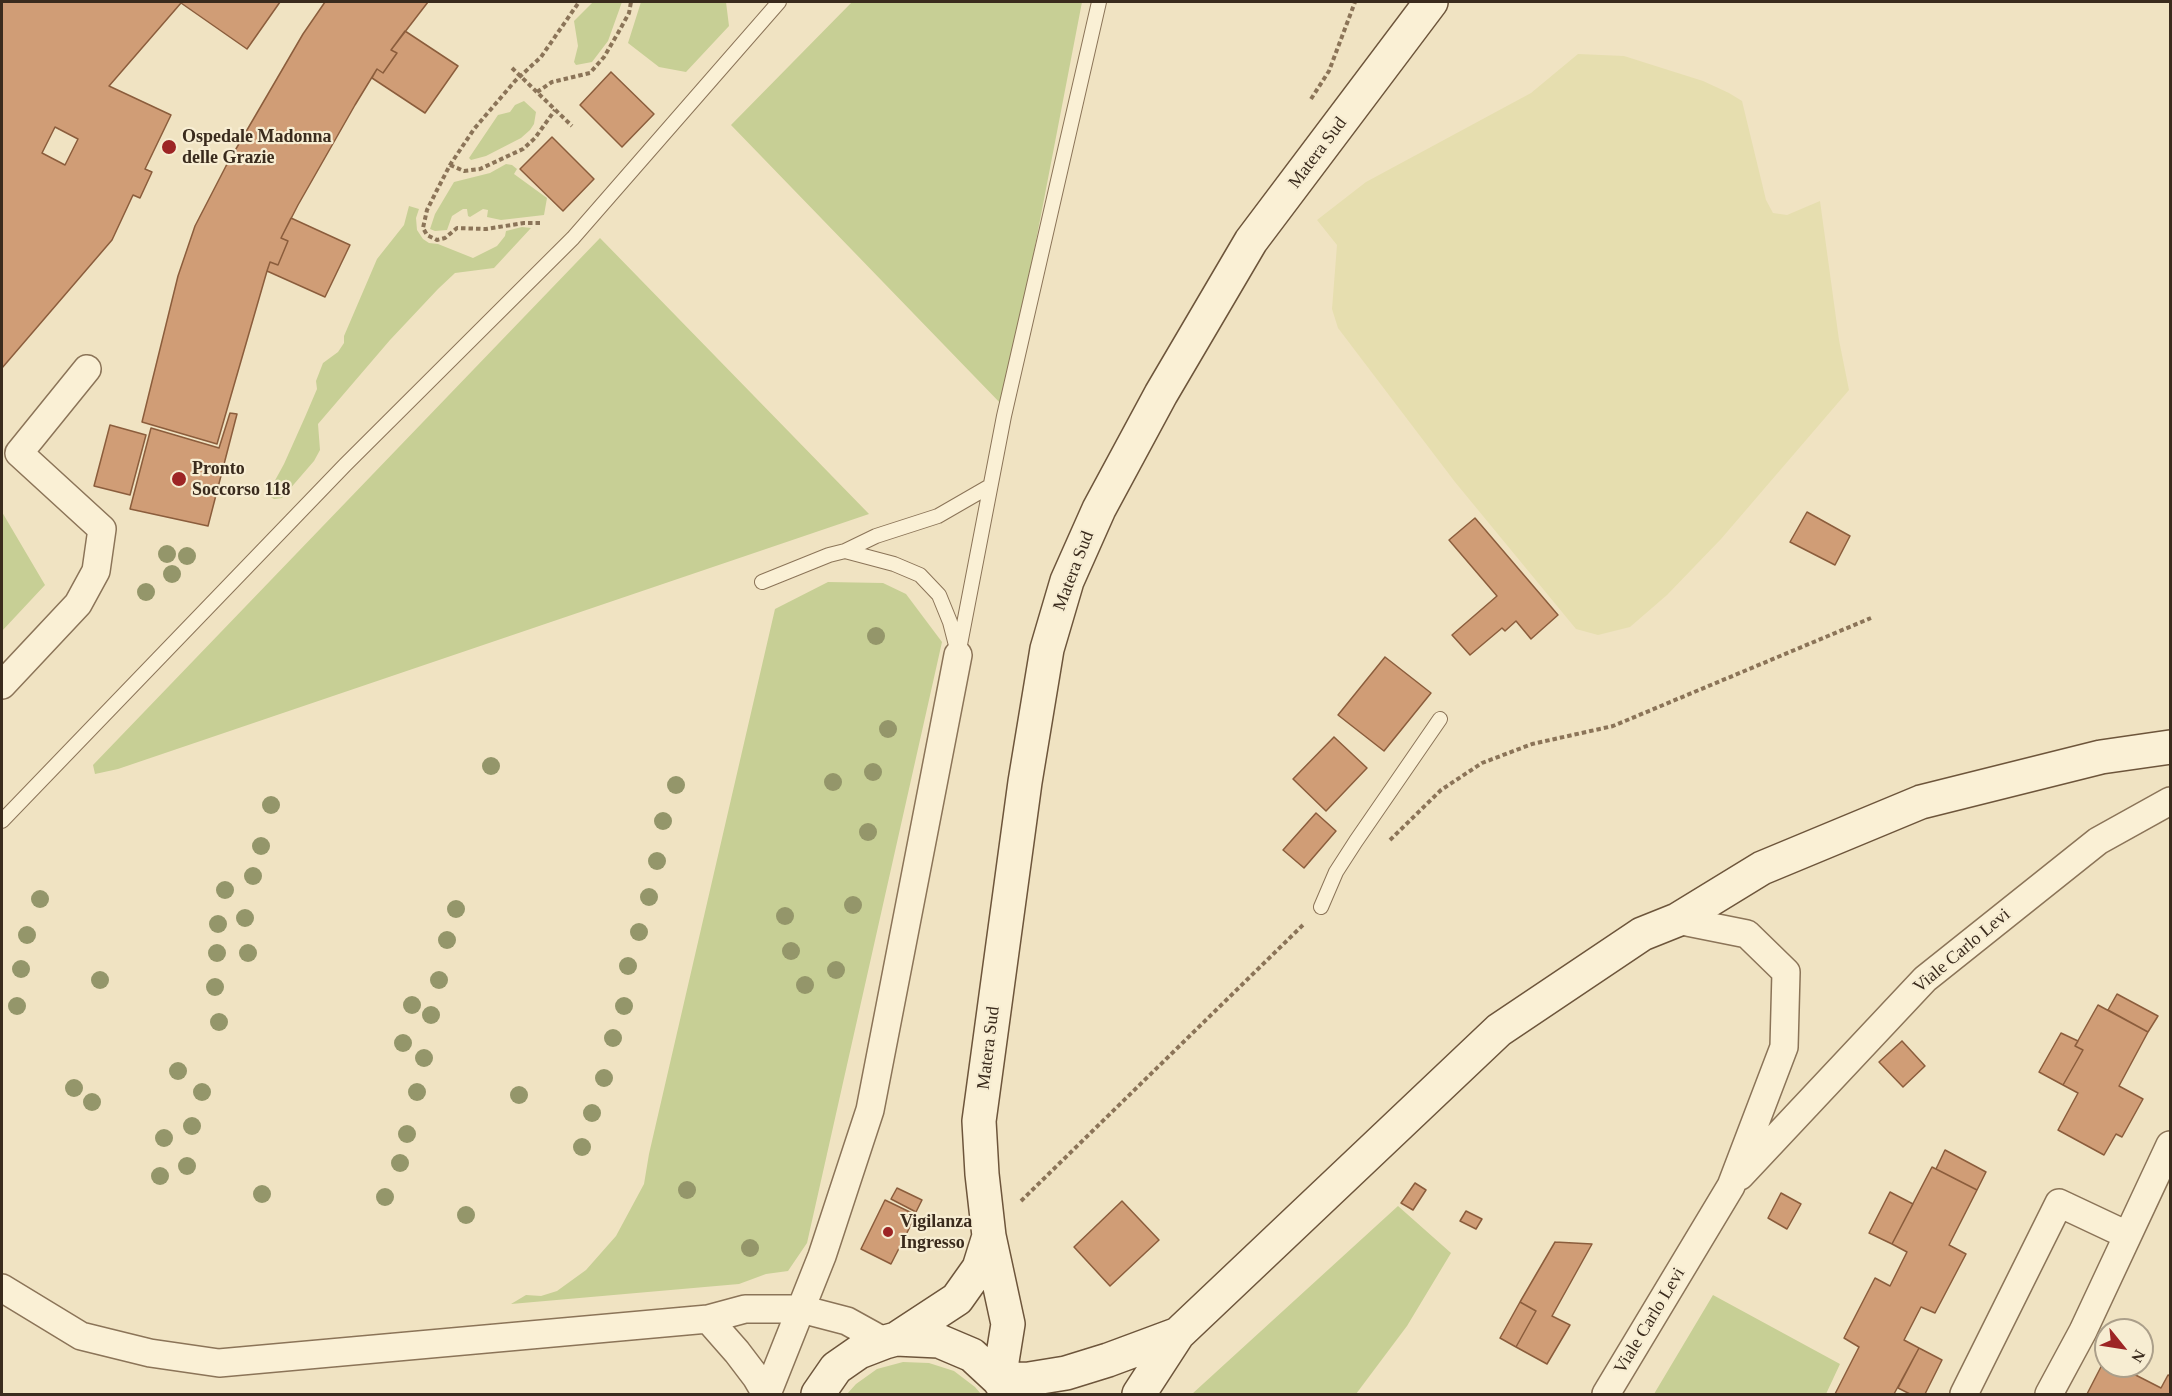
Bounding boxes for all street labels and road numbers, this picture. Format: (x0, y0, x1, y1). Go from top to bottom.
street label: Matera Sud (1284, 113, 1352, 193)
street label: Matera Sud (1049, 528, 1099, 614)
street label: Viale Carlo Levi (1909, 904, 2015, 998)
street label: Matera Sud (973, 1005, 1005, 1091)
street label: Viale Carlo Levi (1610, 1264, 1690, 1378)

